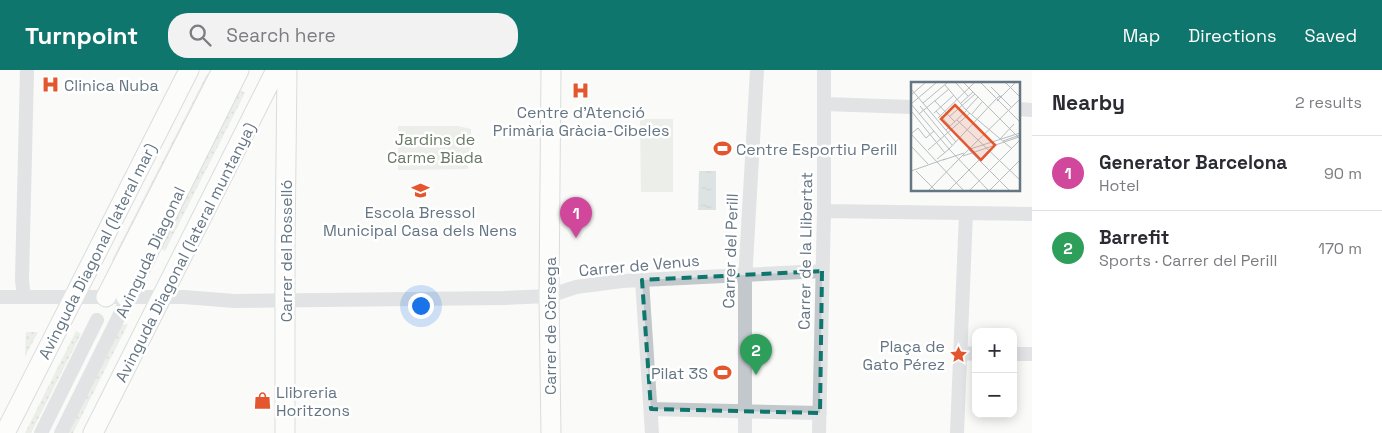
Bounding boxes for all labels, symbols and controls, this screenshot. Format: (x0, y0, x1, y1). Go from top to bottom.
search box (168, 13, 518, 58)
text: Turnpoint (25, 20, 138, 51)
icon: search (186, 21, 214, 49)
text: Search here (226, 23, 336, 48)
text: Map (1123, 24, 1160, 47)
text: Directions (1188, 24, 1277, 47)
text: Saved (1305, 24, 1357, 47)
hospital icon: Clinica Nuba (40, 75, 60, 95)
place label: Clinica Nuba (64, 75, 159, 96)
hospital icon: Centre d'Atenció Primària Gràcia-Cibeles (571, 81, 591, 101)
inset map (911, 82, 1019, 191)
text: Nearby (1052, 89, 1125, 116)
text: 2 results (1295, 92, 1362, 113)
place label: Centre d'Atenció Primària Gràcia-Cibeles (493, 102, 669, 141)
street label: Avinguda Diagonal (lateral muntanya) (111, 119, 260, 386)
park label: Jardins de Carme Biada (387, 129, 483, 168)
sports icon: Centre Esportiu Perill (712, 139, 732, 159)
place label: Centre Esportiu Perill (736, 139, 897, 160)
street label: Avinguda Diagonal (lateral mar) (34, 140, 160, 362)
text: Generator Barcelona (1099, 150, 1287, 175)
text: 1 (1064, 163, 1072, 184)
text: 90 m (1324, 163, 1362, 184)
street label: Carrer de la Llibertat (794, 172, 817, 330)
text: Hotel (1099, 175, 1140, 196)
street label: Carrer del Rosselló (276, 180, 297, 322)
school or university icon: Escola Bressol Municipal Casa dels Nens (410, 180, 430, 200)
street label: Avinguda Diagonal (111, 183, 189, 321)
street label: Carrer del Perill (718, 193, 743, 309)
pin: 1 (560, 197, 592, 238)
place label: Escola Bressol Municipal Casa dels Nens (323, 202, 517, 241)
text: Barrefit (1099, 225, 1169, 250)
text: 2 (1063, 238, 1073, 259)
text: 170 m (1318, 238, 1362, 259)
street label: Carrer de Venus (578, 250, 700, 281)
text: Sports · Carrer del Perill (1099, 250, 1277, 271)
street label: Carrer de Còrsega (540, 257, 561, 395)
your location (408, 293, 434, 319)
map controls (972, 328, 1017, 418)
button: + (972, 328, 1017, 373)
pin: 2 (740, 334, 772, 375)
place label: Plaça de Gato Pérez (863, 336, 945, 375)
place icon: Plaça de Gato Pérez (949, 345, 969, 365)
place label: Pilat 3S (651, 363, 708, 384)
sports icon: Pilat 3S (712, 363, 732, 383)
button: − (972, 373, 1017, 418)
place label: Llibreria Horitzons (276, 382, 350, 421)
shop icon: Llibreria Horitzons (252, 391, 272, 411)

